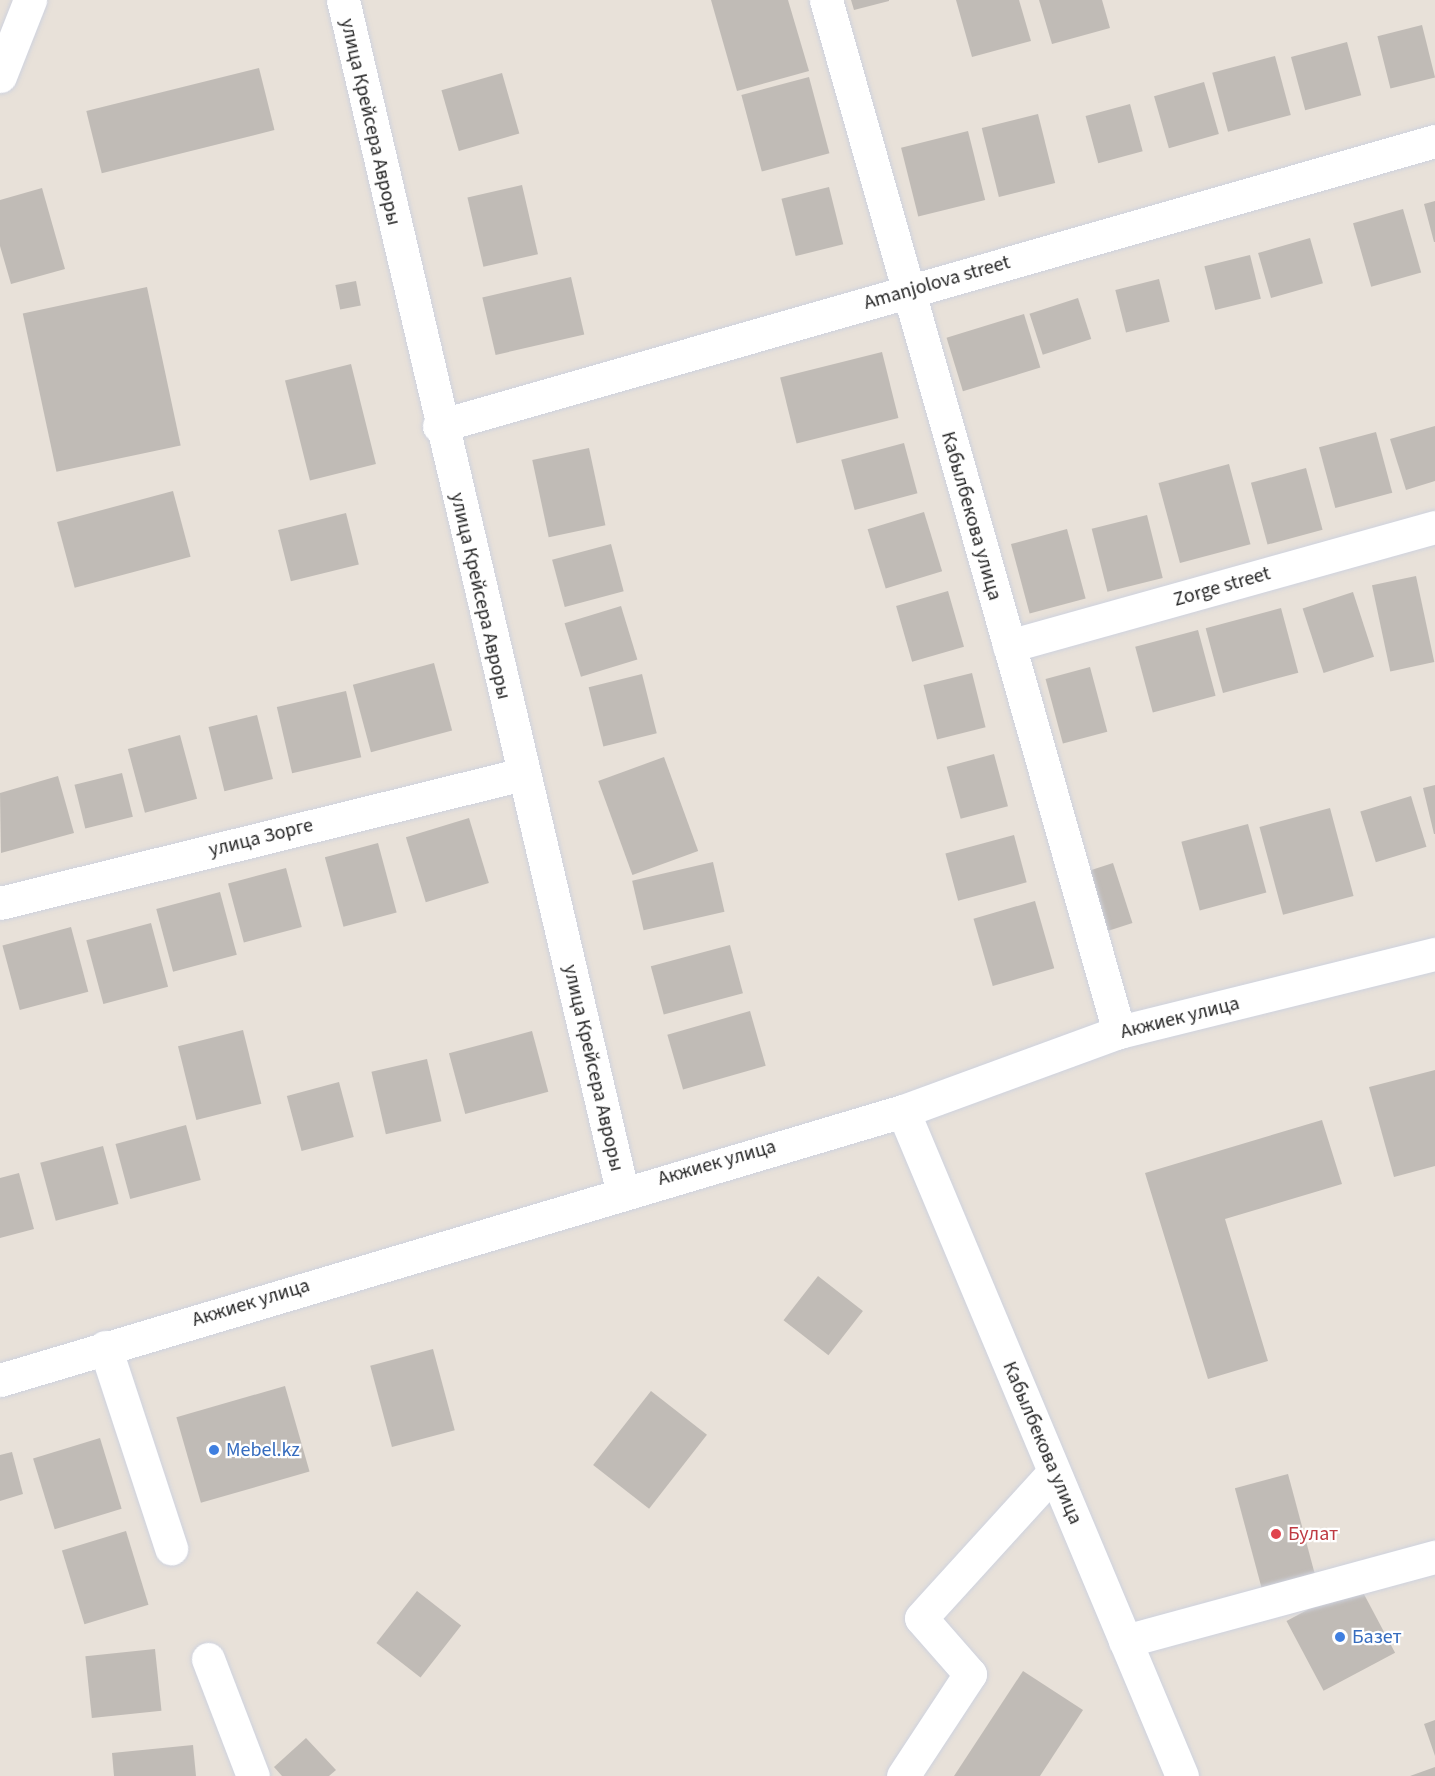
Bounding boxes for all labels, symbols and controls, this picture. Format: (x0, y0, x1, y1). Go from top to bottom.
street label: улица Крейсера Авроры (335, 16, 405, 228)
street label: Amanjolova street (861, 251, 1013, 315)
street label: Кабылбекова улица (935, 429, 1007, 603)
street label: улица Крейсера Авроры (445, 490, 515, 702)
street label: Zorge street (1171, 562, 1273, 612)
street label: улица Зорге (206, 813, 316, 863)
street label: улица Крейсера Авроры (558, 962, 628, 1174)
street label: Акжиек улица (1118, 992, 1242, 1044)
street label: Акжиек улица (655, 1135, 779, 1191)
street label: Акжиек улица (189, 1274, 313, 1332)
street label: Кабылбекова улица (997, 1358, 1087, 1528)
place label: Mebel.kz (226, 1438, 300, 1462)
marker: Mebel.kz (207, 1443, 221, 1457)
place label: Булат (1288, 1522, 1338, 1546)
marker: Булат (1269, 1527, 1283, 1541)
place label: Базет (1352, 1625, 1402, 1649)
marker: Базет (1333, 1630, 1347, 1644)

